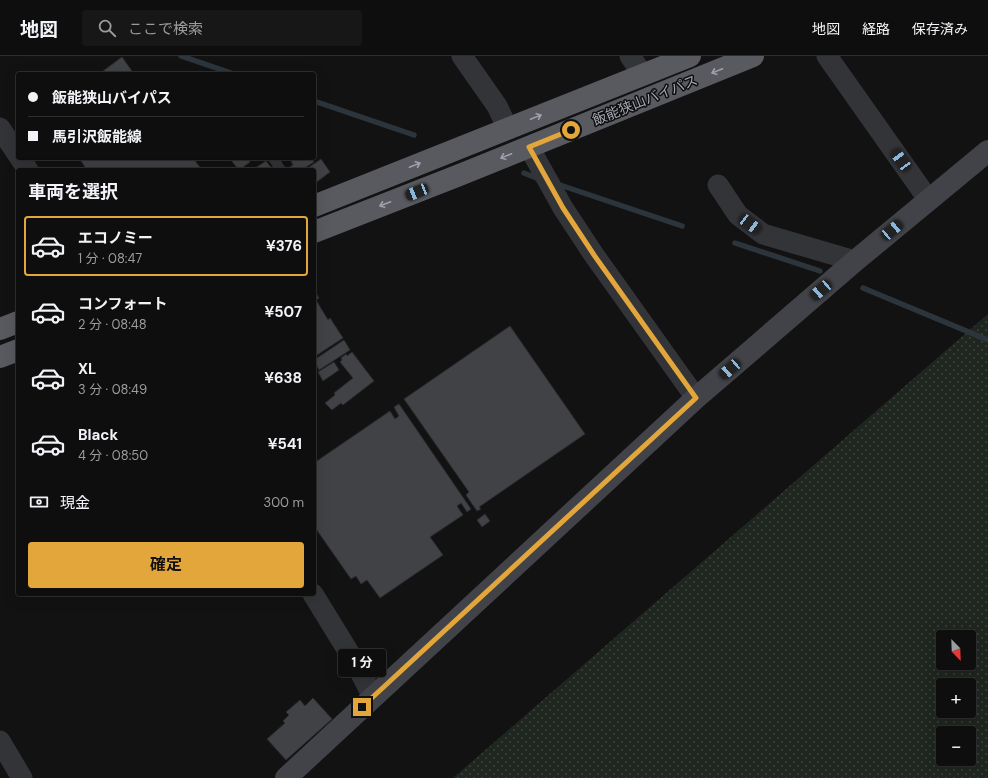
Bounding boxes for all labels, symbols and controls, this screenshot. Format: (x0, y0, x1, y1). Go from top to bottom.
search box (82, 10, 362, 46)
text: 地図 (20, 17, 58, 42)
icon: search (96, 17, 118, 39)
text: ここで検索 (128, 19, 203, 39)
text: 地図 (812, 20, 840, 38)
text: 経路 (862, 20, 890, 38)
text: 保存済み (912, 20, 968, 38)
one-way arrow (711, 67, 723, 75)
street label: 飯能狭山バイパス (590, 71, 700, 129)
text: 飯能狭山バイパス (52, 88, 172, 108)
one-way arrow (529, 113, 541, 121)
route start (562, 121, 580, 139)
text: 馬引沢飯能線 (52, 127, 142, 147)
car (889, 147, 913, 173)
one-way arrow (500, 153, 512, 161)
one-way arrow (409, 161, 421, 169)
text: 車両を選択 (28, 180, 118, 204)
car (404, 182, 430, 202)
one-way arrow (379, 201, 391, 209)
car (737, 212, 763, 236)
car (879, 218, 905, 242)
icon: car (30, 228, 66, 264)
text: エコノミー (78, 228, 153, 248)
text: ¥376 (266, 236, 302, 256)
text: 1 分 · 08:47 (78, 250, 142, 267)
car (808, 278, 834, 302)
icon: car (30, 294, 66, 330)
text: コンフォート (78, 294, 168, 314)
text: ¥507 (264, 302, 302, 322)
text: 2 分 · 08:48 (78, 316, 147, 333)
car (717, 357, 743, 381)
text: XL (78, 359, 96, 379)
icon: car (30, 360, 66, 396)
text: ¥638 (264, 368, 302, 388)
text: 3 分 · 08:49 (78, 381, 147, 398)
text: Black (78, 425, 118, 445)
icon: car (30, 426, 66, 462)
text: ¥541 (268, 434, 302, 454)
text: 4 分 · 08:50 (78, 447, 148, 464)
icon: cash (28, 491, 50, 513)
text: 現金 (60, 493, 90, 513)
text: 300 m (263, 494, 304, 511)
button: 確定 (28, 542, 304, 588)
north arrow (936, 630, 976, 670)
map controls (936, 630, 976, 766)
callout: 1 分 (338, 649, 386, 677)
text: 1 分 (352, 654, 372, 671)
button: + (936, 678, 976, 718)
route end (353, 698, 371, 716)
button: − (936, 726, 976, 766)

